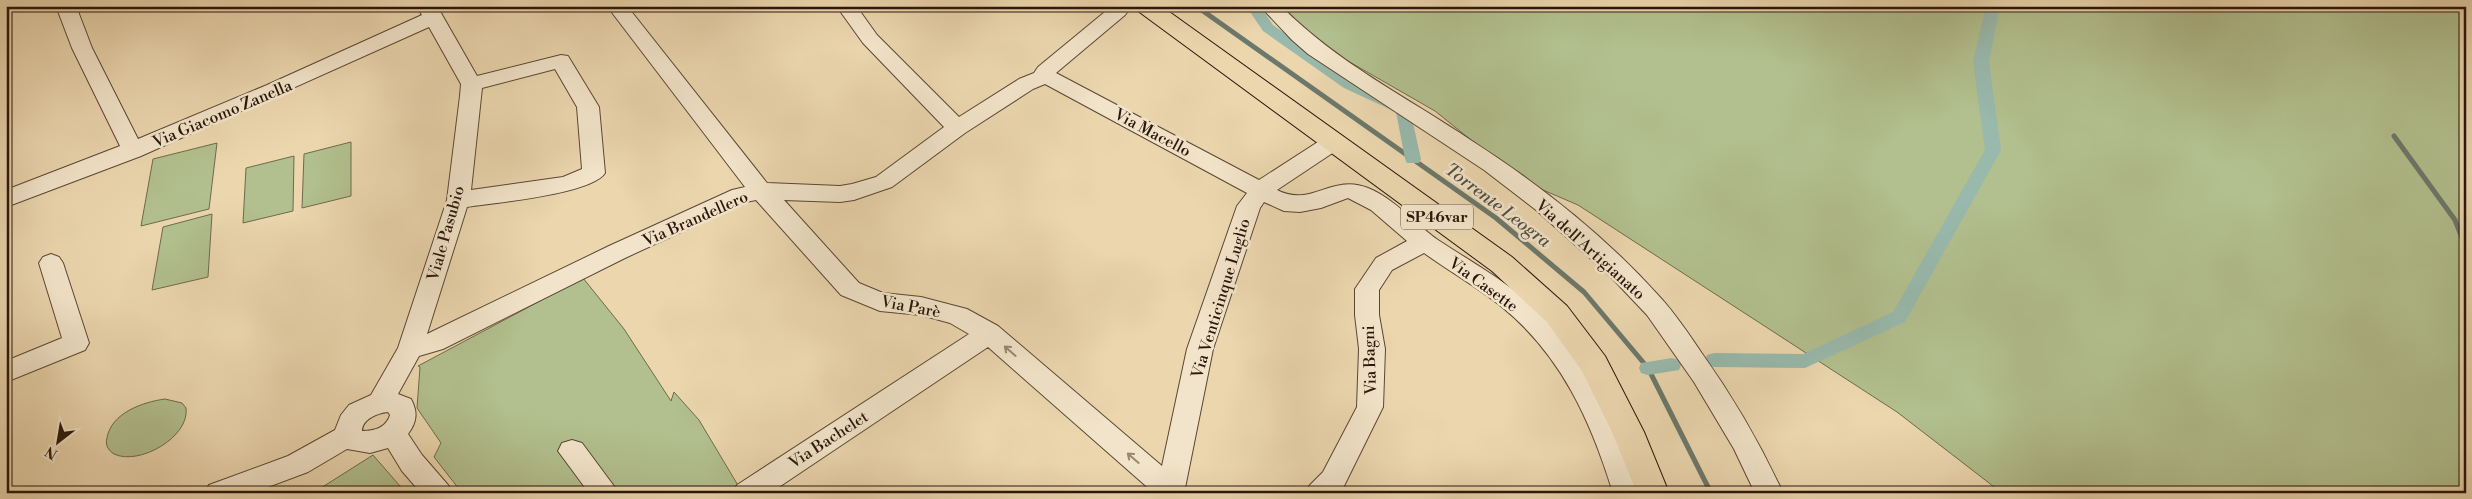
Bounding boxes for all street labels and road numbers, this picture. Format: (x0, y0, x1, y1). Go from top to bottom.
street label: Via Giacomo Zanella (149, 75, 296, 153)
street label: Via Macello (1110, 104, 1194, 161)
street label: Viale Pasubio (423, 184, 469, 284)
street label: Via Brandellero (639, 187, 751, 252)
street label: Via dell'Artigianato (1531, 195, 1649, 304)
road number: SP46var (1401, 204, 1473, 230)
street label: Via Venticinque Luglio (1187, 216, 1255, 382)
street label: Via Casette (1444, 252, 1522, 317)
street label: Via Parè (878, 291, 942, 323)
street label: Via Bagni (1359, 325, 1381, 396)
street label: Via Bachelet (784, 407, 872, 473)

